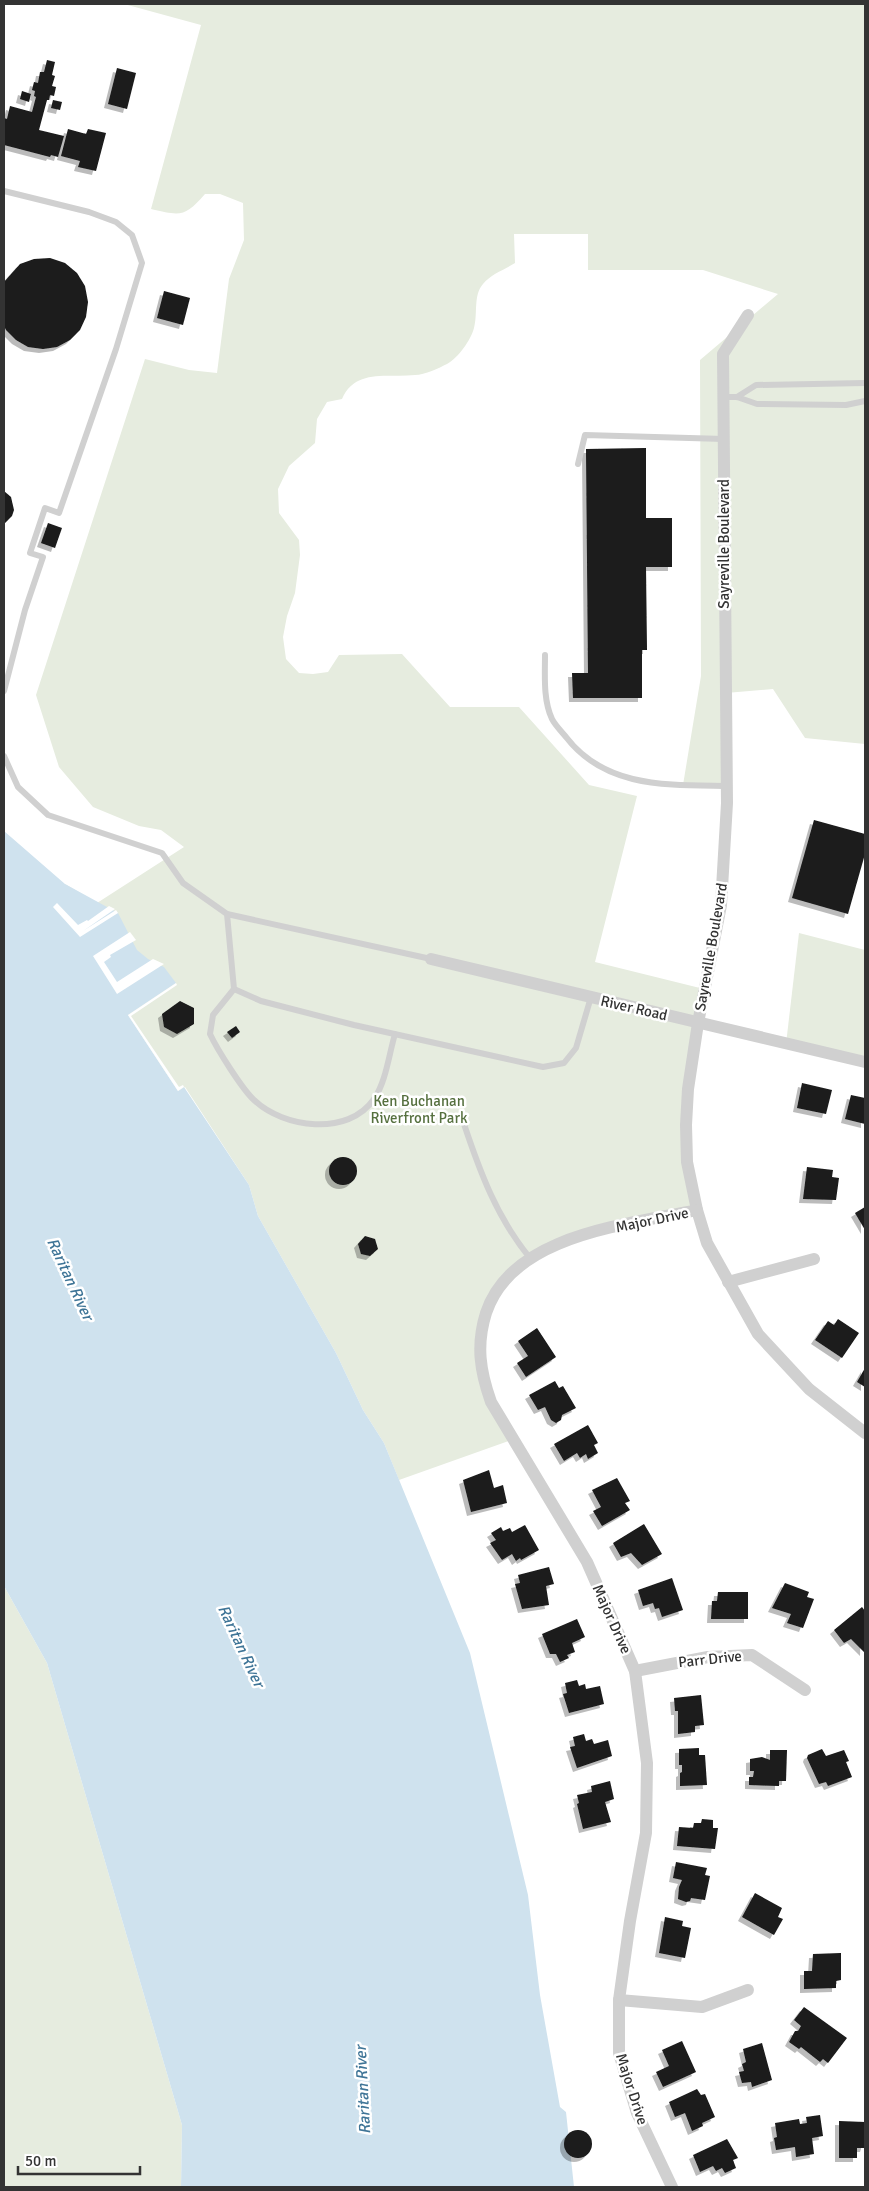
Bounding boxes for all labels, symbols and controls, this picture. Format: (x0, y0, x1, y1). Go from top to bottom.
street label: Sayreville Boulevard (715, 479, 733, 609)
street label: Sayreville Boulevard (691, 882, 731, 1012)
street label: River Road (599, 992, 669, 1024)
park label: Ken Buchanan Riverfront Park (371, 1092, 468, 1127)
street label: Major Drive (614, 1203, 690, 1237)
water label: Raritan River (42, 1235, 99, 1325)
street label: Major Drive (589, 1581, 635, 1657)
water label: Raritan River (213, 1602, 270, 1692)
street label: Parr Drive (677, 1647, 743, 1671)
water label: Raritan River (351, 2043, 375, 2135)
street label: Major Drive (612, 2051, 652, 2127)
scale bar (18, 2144, 140, 2176)
text: 50 m (25, 2152, 56, 2170)

